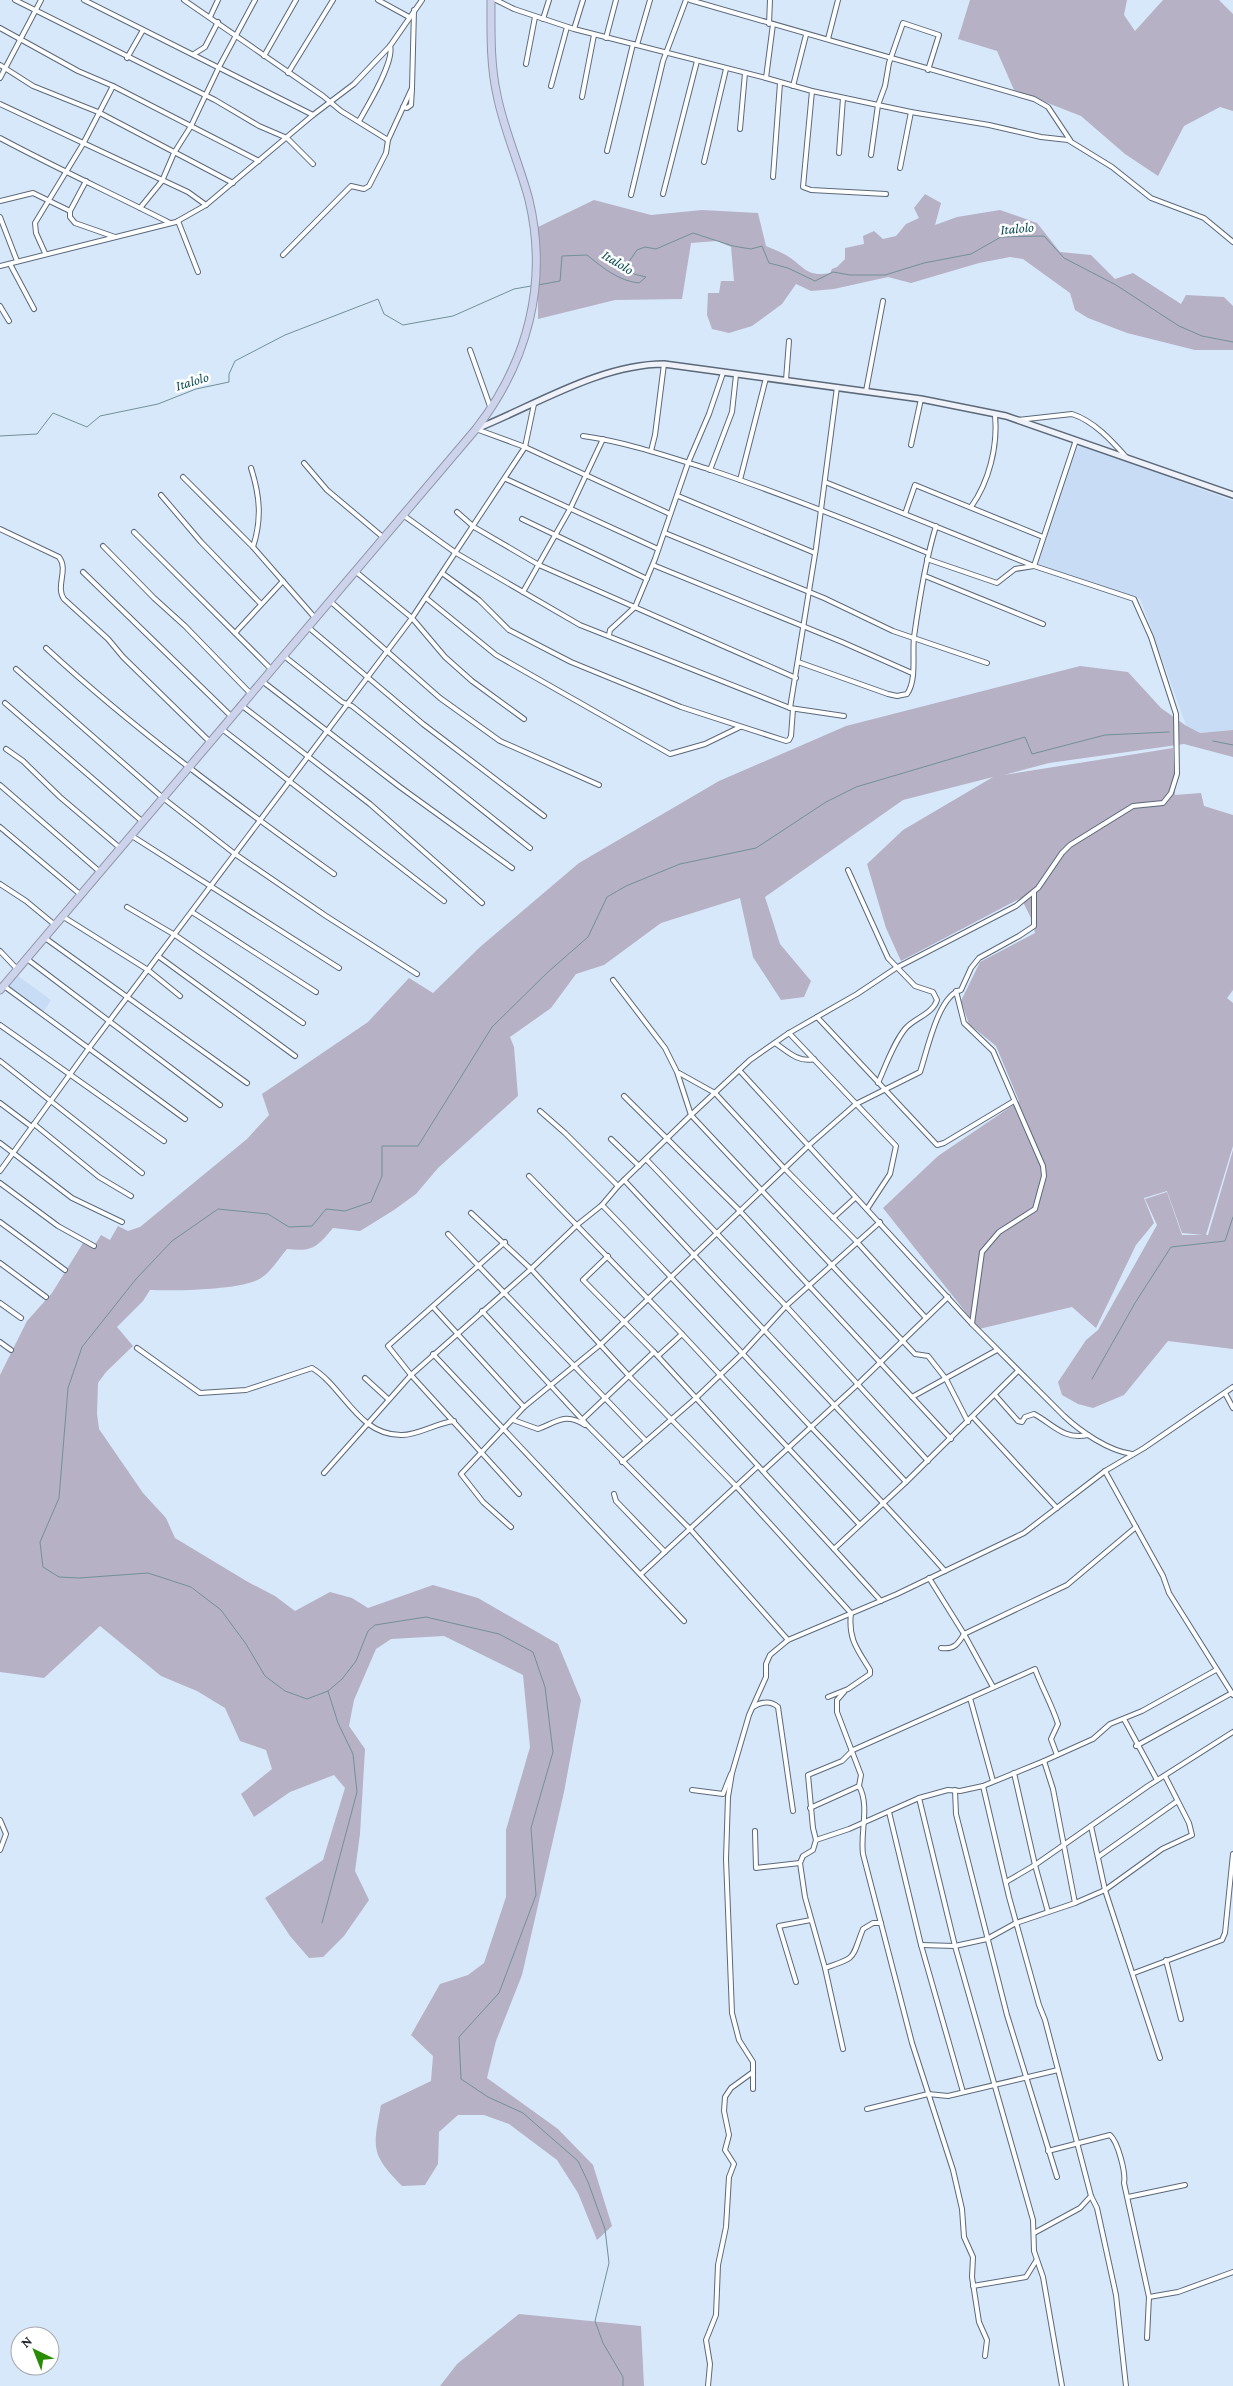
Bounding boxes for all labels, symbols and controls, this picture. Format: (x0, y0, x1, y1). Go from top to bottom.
water label: Italolo (999, 219, 1035, 237)
water label: Italolo (599, 246, 637, 278)
water label: Italolo (174, 368, 210, 394)
north arrow (10, 2326, 60, 2376)
text: N (17, 2332, 35, 2351)

